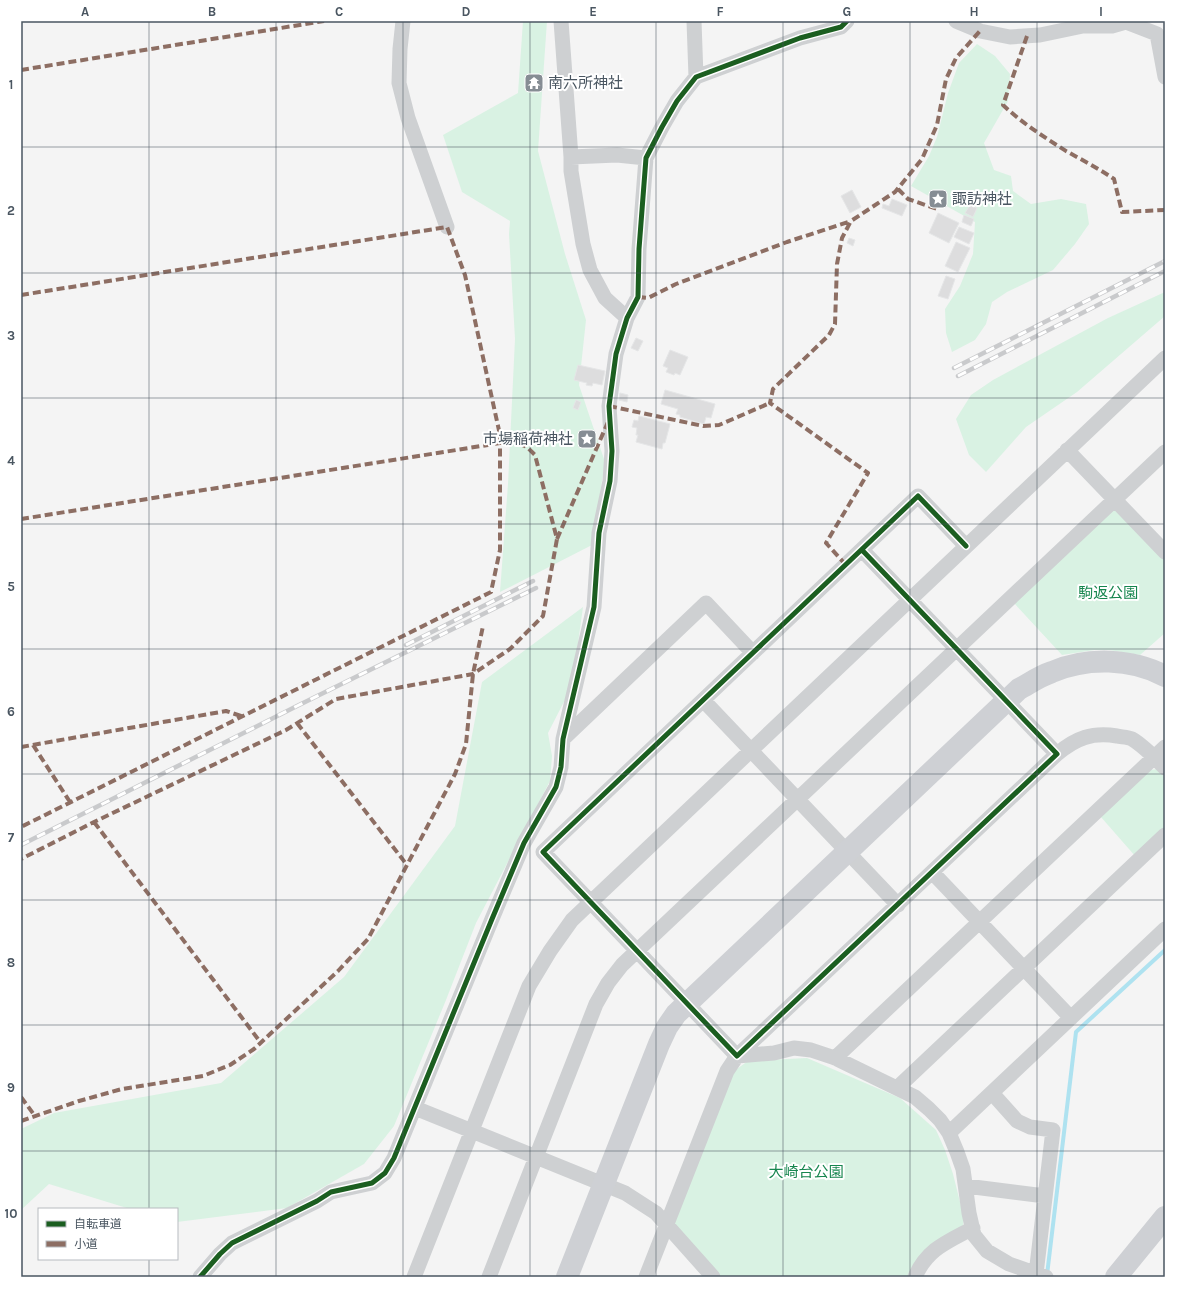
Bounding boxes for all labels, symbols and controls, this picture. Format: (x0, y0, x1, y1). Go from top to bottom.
text: A (81, 4, 89, 19)
text: B (208, 4, 216, 19)
text: C (335, 4, 343, 19)
text: D (462, 4, 471, 19)
text: E (589, 4, 597, 19)
text: F (716, 4, 724, 19)
text: G (843, 4, 851, 19)
text: H (969, 4, 979, 19)
text: I (1099, 4, 1103, 19)
temple icon: 南六所神社 (523, 72, 545, 94)
place label: 南六所神社 (548, 74, 623, 92)
text: 1 (9, 77, 13, 92)
place icon: 諏訪神社 (927, 188, 949, 210)
place label: 諏訪神社 (952, 190, 1012, 208)
text: 2 (7, 203, 15, 218)
text: 3 (7, 328, 15, 343)
place icon: 市場稲荷神社 (576, 428, 598, 450)
place label: 市場稲荷神社 (483, 430, 573, 448)
text: 4 (7, 453, 15, 468)
text: 5 (7, 579, 15, 594)
park label: 駒返公園 (1078, 584, 1138, 602)
text: 6 (7, 704, 15, 719)
text: 7 (8, 830, 15, 845)
text: 8 (7, 955, 15, 970)
text: 9 (7, 1080, 15, 1095)
park label: 大崎台公園 (768, 1163, 844, 1181)
text: 10 (5, 1206, 17, 1221)
legend (38, 1208, 178, 1260)
text: 自転車道 (74, 1217, 122, 1231)
text: 小道 (74, 1237, 98, 1251)

